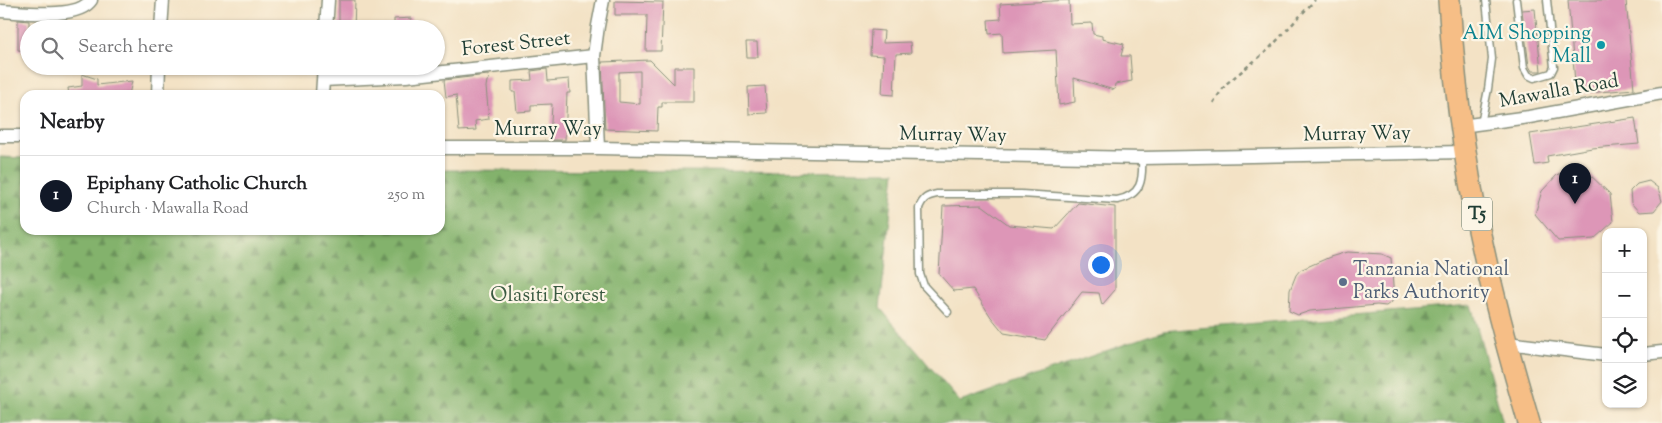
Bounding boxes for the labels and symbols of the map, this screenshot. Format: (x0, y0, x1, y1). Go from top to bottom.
place label: AIM Shopping Mall (1462, 20, 1591, 72)
street label: Forest Street (460, 25, 572, 65)
marker: AIM Shopping Mall (1595, 39, 1607, 51)
street label: Mawalla Road (1497, 67, 1621, 117)
street label: Murray Way (494, 116, 602, 145)
street label: Murray Way (1303, 120, 1411, 150)
street label: Murray Way (899, 121, 1007, 151)
pin: 1 (1559, 163, 1591, 204)
road number: T5 (1462, 198, 1492, 230)
your location (1088, 252, 1114, 278)
place label: Tanzania National Parks Authority (1353, 256, 1509, 308)
marker: Tanzania National Parks Authority (1337, 276, 1349, 288)
park label: Olasiti Forest (490, 282, 606, 311)

